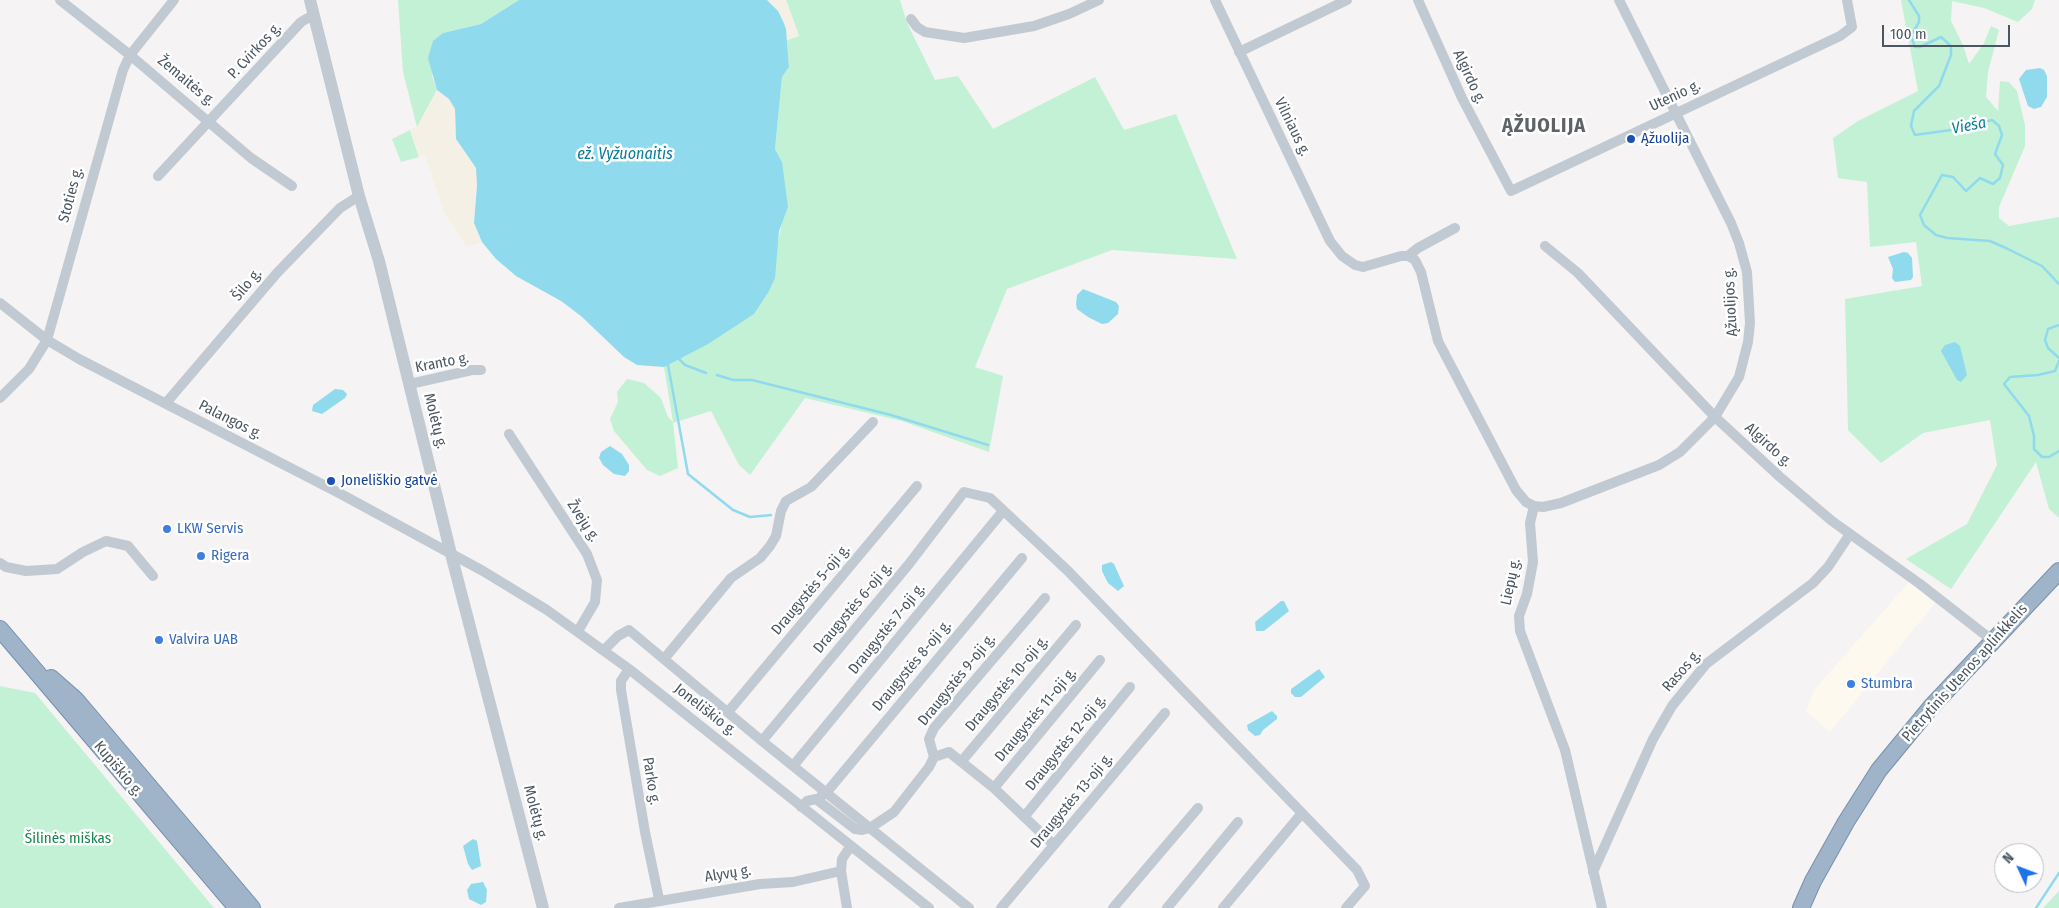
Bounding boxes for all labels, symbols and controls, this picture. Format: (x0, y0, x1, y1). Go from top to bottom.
scale bar (1884, 15, 2012, 47)
street label: P. Cvirkos g. (224, 19, 286, 83)
text: 100 m (1890, 25, 1927, 43)
street label: Algirdo g. (1449, 47, 1489, 107)
street label: Žemaitės g. (154, 52, 218, 110)
street label: Utenio g. (1647, 76, 1703, 116)
street label: Vilniaus g. (1270, 95, 1314, 159)
water label: Vieša (1950, 113, 1988, 139)
district label: ĄŽUOLIJA (1501, 114, 1587, 138)
place label: Ąžuolija (1641, 130, 1689, 148)
marker: Ąžuolija (1625, 133, 1637, 145)
water label: ež. Vyžuonaitis (577, 145, 673, 165)
street label: Stoties g. (55, 165, 87, 225)
street label: Šilo g. (228, 265, 266, 305)
street label: Ąžuolijos g. (1720, 267, 1742, 337)
street label: Kranto g. (414, 349, 470, 377)
street label: Molėtų g. (419, 391, 451, 451)
street label: Palangos g. (196, 396, 264, 444)
street label: Algirdo g. (1741, 419, 1795, 471)
place label: Joneliškio gatvė (341, 472, 438, 490)
marker: Joneliškio gatvė (325, 475, 337, 487)
street label: Žvejų g. (563, 497, 603, 545)
place label: LKW Servis (177, 520, 243, 538)
marker: LKW Servis (161, 523, 173, 535)
street label: Draugystės 5-oji g. (768, 541, 854, 639)
place label: Rigera (211, 547, 249, 565)
marker: Rigera (195, 550, 207, 562)
street label: Liepų g. (1497, 557, 1525, 607)
street label: Draugystės 6-oji g. (810, 559, 896, 657)
street label: Draugystės 7-oji g. (845, 580, 929, 678)
street label: Pietrytinis Utenos aplinkkelis (1898, 600, 2032, 746)
street label: Draugystės 8-oji g. (869, 617, 955, 715)
place label: Valvira UAB (169, 631, 238, 649)
street label: Draugystės 9-oji g. (915, 631, 999, 729)
street label: Draugystės 10-oji g. (962, 633, 1052, 735)
marker: Valvira UAB (153, 634, 165, 646)
street label: Rasos g. (1659, 646, 1705, 696)
street label: Draugystės 11-oji g. (992, 664, 1080, 766)
place label: Stumbra (1861, 675, 1913, 693)
marker: Stumbra (1845, 678, 1857, 690)
street label: Joneliškio g. (670, 680, 740, 740)
street label: Draugystės 12-oji g. (1022, 692, 1110, 794)
street label: Kupiškio g. (90, 738, 146, 800)
street label: Draugystės 13-oji g. (1027, 750, 1117, 852)
street label: Parko g. (638, 756, 664, 806)
street label: Molėtų g. (519, 783, 551, 843)
park label: Šilinės miškas (25, 830, 111, 848)
north arrow (1994, 843, 2044, 893)
text: N (1999, 849, 2017, 867)
street label: Alyvų g. (704, 861, 752, 887)

